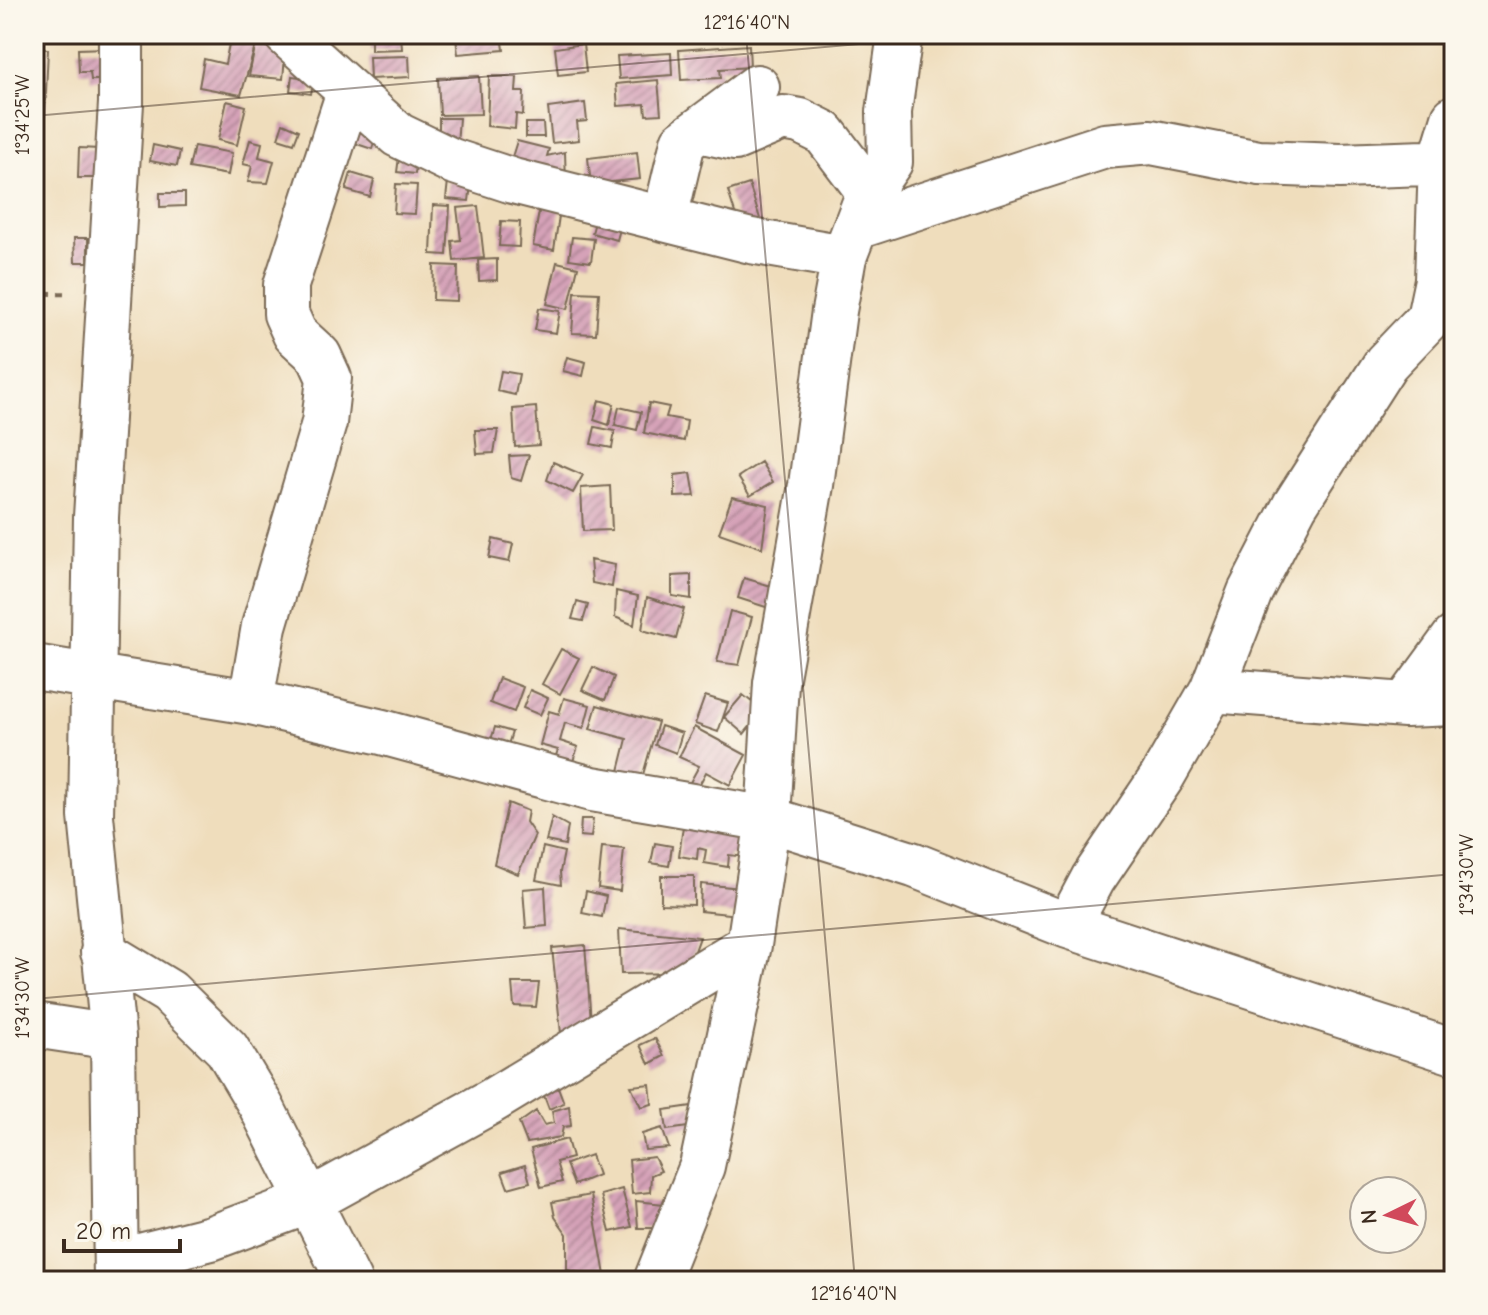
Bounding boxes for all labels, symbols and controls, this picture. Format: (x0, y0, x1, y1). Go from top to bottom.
text: 12°16'40"N (704, 11, 790, 34)
text: 1°34'25"W (11, 74, 34, 155)
text: 1°34'30"W (1455, 833, 1478, 916)
text: 1°34'30"W (11, 956, 34, 1039)
north arrow (1348, 1175, 1428, 1255)
scale bar (64, 1203, 180, 1253)
text: N (1355, 1208, 1383, 1225)
text: 20 m (76, 1217, 131, 1245)
text: 12°16'40"N (811, 1282, 897, 1305)

